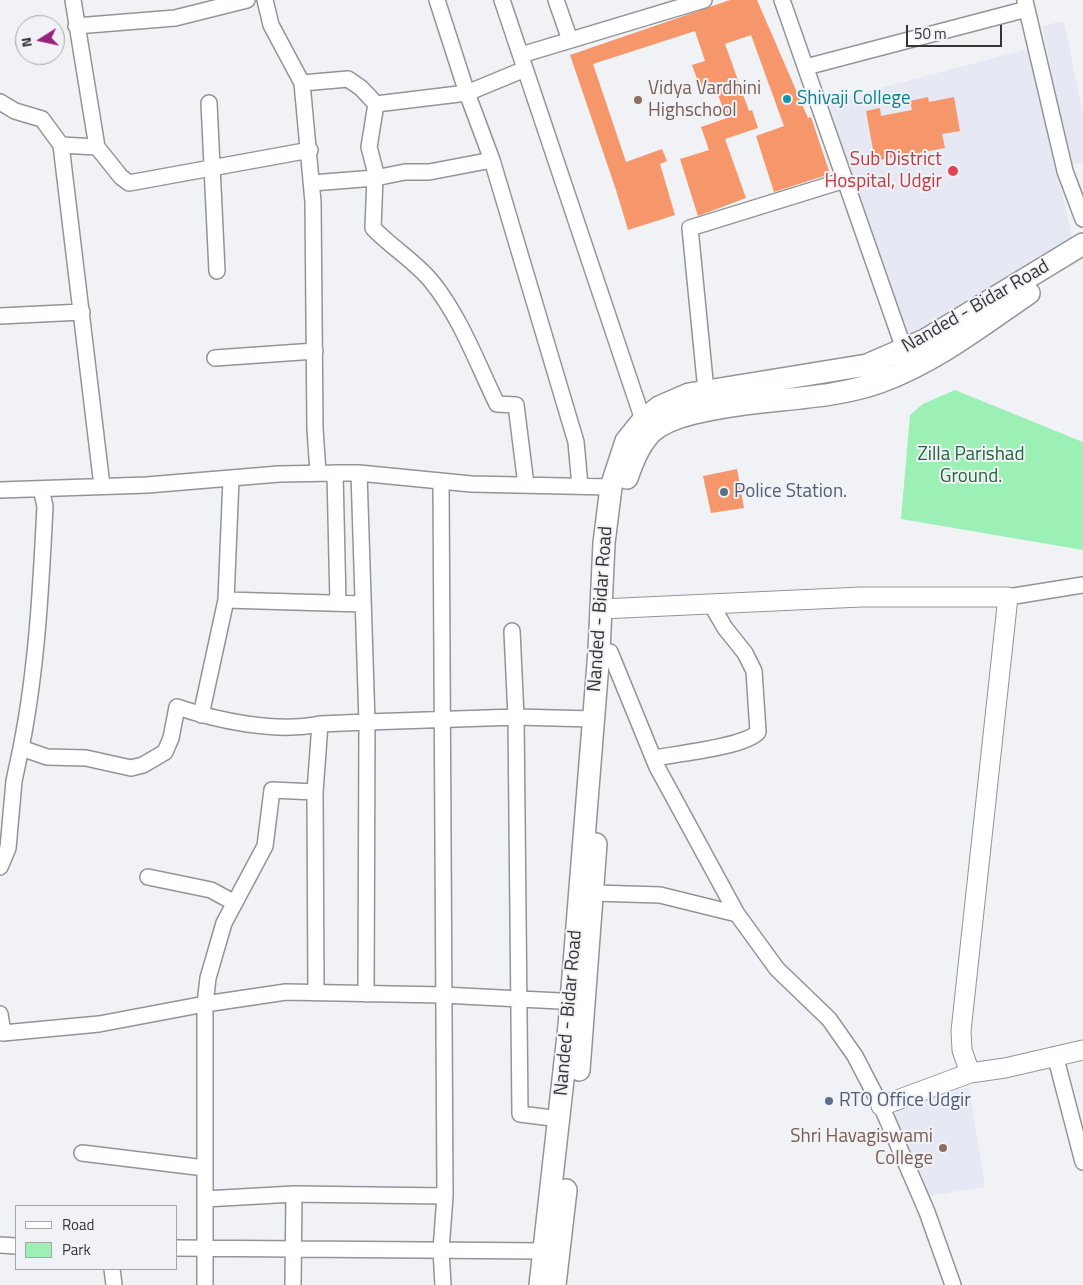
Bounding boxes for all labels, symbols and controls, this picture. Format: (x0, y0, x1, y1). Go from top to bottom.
north arrow (15, 15, 65, 65)
scale bar (908, 15, 1004, 47)
text: 50 m (914, 22, 947, 45)
text: N (15, 36, 37, 49)
place label: Vidya Vardhini Highschool (648, 78, 761, 122)
place label: Shivaji College (797, 88, 911, 110)
marker: Shivaji College (781, 93, 793, 105)
marker: Vidya Vardhini Highschool (632, 94, 644, 106)
place label: Sub District Hospital, Udgir (825, 149, 942, 193)
marker: Sub District Hospital, Udgir (946, 164, 960, 178)
street label: Nanded - Bidar Road (898, 256, 1054, 358)
park label: Zilla Parishad Ground. (918, 444, 1024, 488)
place label: Police Station. (734, 481, 847, 503)
marker: Police Station. (718, 486, 730, 498)
street label: Nanded - Bidar Road (584, 525, 618, 693)
street label: Nanded - Bidar Road (550, 929, 588, 1097)
place label: RTO Office Udgir (839, 1090, 971, 1112)
marker: RTO Office Udgir (823, 1095, 835, 1107)
place label: Shri Havagiswami College (790, 1126, 933, 1170)
marker: Shri Havagiswami College (937, 1142, 949, 1154)
legend (15, 1205, 178, 1270)
text: Road (62, 1213, 94, 1236)
text: Park (62, 1238, 91, 1261)

